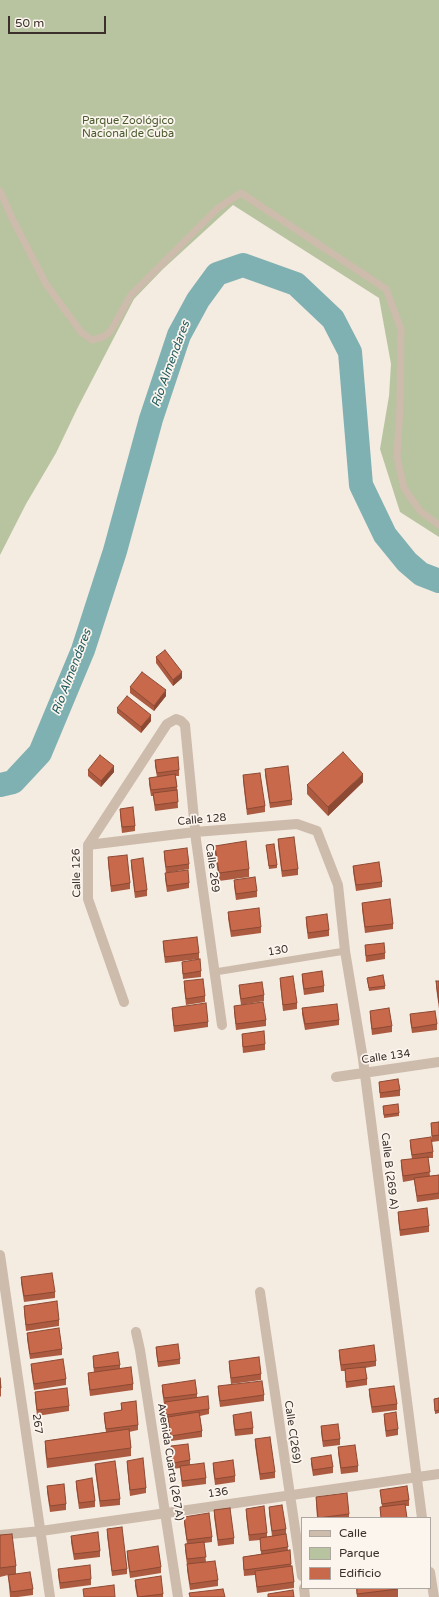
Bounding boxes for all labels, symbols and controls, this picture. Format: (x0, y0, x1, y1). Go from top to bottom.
scale bar (10, 8, 108, 34)
text: 50 m (15, 16, 44, 30)
park label: Parque Zoológico Nacional de Cuba (82, 114, 174, 140)
water label: Río Almendares (149, 319, 193, 409)
water label: Río Almendares (49, 627, 95, 717)
street label: Calle 128 (177, 811, 227, 829)
street label: Calle 269 (202, 843, 222, 893)
street label: Calle 126 (70, 848, 84, 898)
street label: 130 (267, 943, 289, 959)
street label: Calle 134 (361, 1047, 411, 1067)
street label: Calle B (269 A) (378, 1132, 400, 1210)
street label: Calle C(269) (281, 1400, 303, 1464)
street label: Avenida Cuarta (267A) (154, 1402, 186, 1522)
street label: 267 (29, 1413, 45, 1435)
street label: 136 (207, 1485, 229, 1501)
legend (301, 1517, 431, 1589)
text: Calle (339, 1526, 367, 1540)
text: Parque (339, 1546, 380, 1560)
text: Edificio (339, 1566, 381, 1580)

